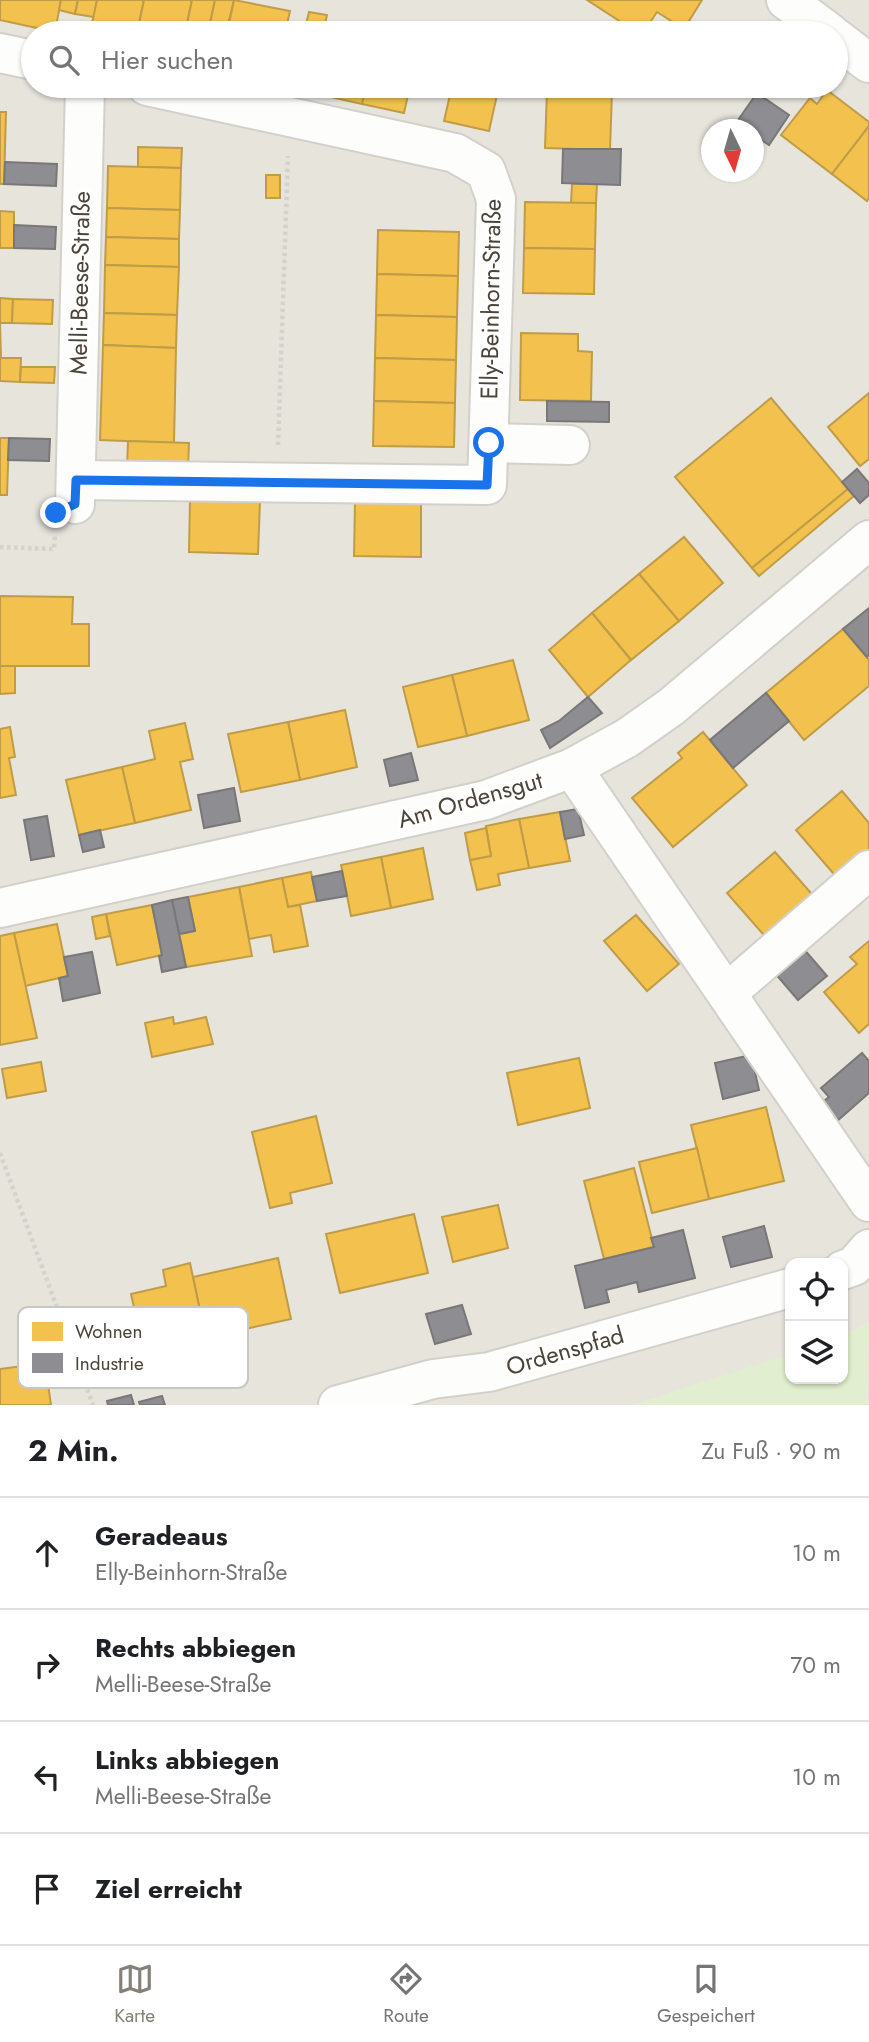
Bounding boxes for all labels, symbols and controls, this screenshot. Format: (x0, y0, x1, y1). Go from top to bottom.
search box (21, 21, 848, 98)
icon: search (45, 41, 83, 79)
text: Hier suchen (101, 41, 234, 79)
north arrow (701, 119, 764, 182)
street label: Melli-Beese-Straße (60, 191, 99, 375)
street label: Elly-Beinhorn-Straße (471, 198, 510, 400)
route start (473, 427, 504, 458)
route end (40, 497, 71, 528)
street label: Am Ordensgut (393, 762, 547, 837)
map controls (785, 1258, 848, 1384)
button: locate (785, 1258, 848, 1321)
legend (18, 1307, 248, 1388)
street label: Ordenspfad (502, 1317, 628, 1384)
text: Wohnen (75, 1318, 142, 1345)
button: layers (785, 1321, 848, 1384)
text: Industrie (75, 1350, 144, 1377)
text: 2 Min. (28, 1429, 119, 1472)
text: Zu Fuß · 90 m (701, 1434, 841, 1468)
text: Geradeaus (95, 1517, 228, 1555)
icon: ahead (28, 1534, 66, 1572)
text: 10 m (792, 1536, 841, 1570)
text: Elly-Beinhorn-Straße (95, 1555, 287, 1589)
text: Rechts abbiegen (95, 1629, 296, 1667)
icon: right (28, 1646, 66, 1684)
text: 70 m (790, 1648, 841, 1682)
text: Melli-Beese-Straße (95, 1667, 271, 1701)
text: Links abbiegen (95, 1741, 279, 1779)
icon: left (28, 1758, 66, 1796)
text: 10 m (792, 1760, 841, 1794)
text: Melli-Beese-Straße (95, 1779, 271, 1813)
icon: arrive (28, 1870, 66, 1908)
text: Ziel erreicht (95, 1870, 242, 1908)
tab: Karte (114, 1960, 155, 2029)
tab: Route (383, 1960, 429, 2029)
tab: Gespeichert (657, 1960, 755, 2029)

